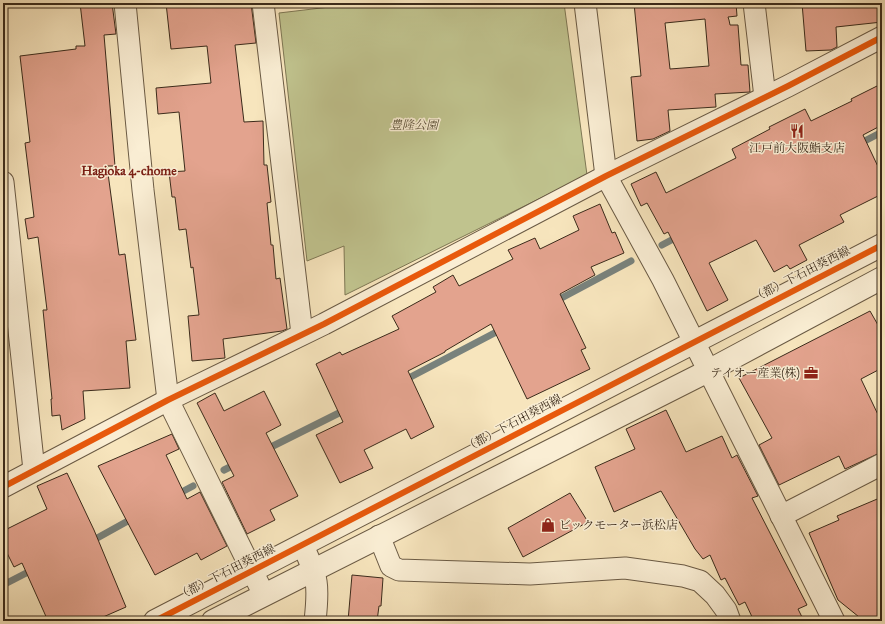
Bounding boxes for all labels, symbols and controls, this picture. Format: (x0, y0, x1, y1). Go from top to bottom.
park label: 豊隆公園 (390, 118, 440, 132)
restaurant icon: 江戸前大阪鮨支店 (789, 123, 805, 139)
place label: 江戸前大阪鮨支店 (749, 141, 845, 155)
district label: Hagioka 4-chome (81, 163, 177, 179)
street label: （都）下石田葵西線 (750, 243, 852, 305)
office icon: テイオー産業(株) (803, 365, 819, 381)
place label: テイオー産業(株) (710, 366, 800, 380)
street label: （都）下石田葵西線 (462, 391, 564, 455)
shop icon: ビックモーター浜松店 (540, 517, 556, 533)
place label: ビックモーター浜松店 (559, 518, 678, 532)
street label: （都）下石田葵西線 (175, 541, 277, 603)

